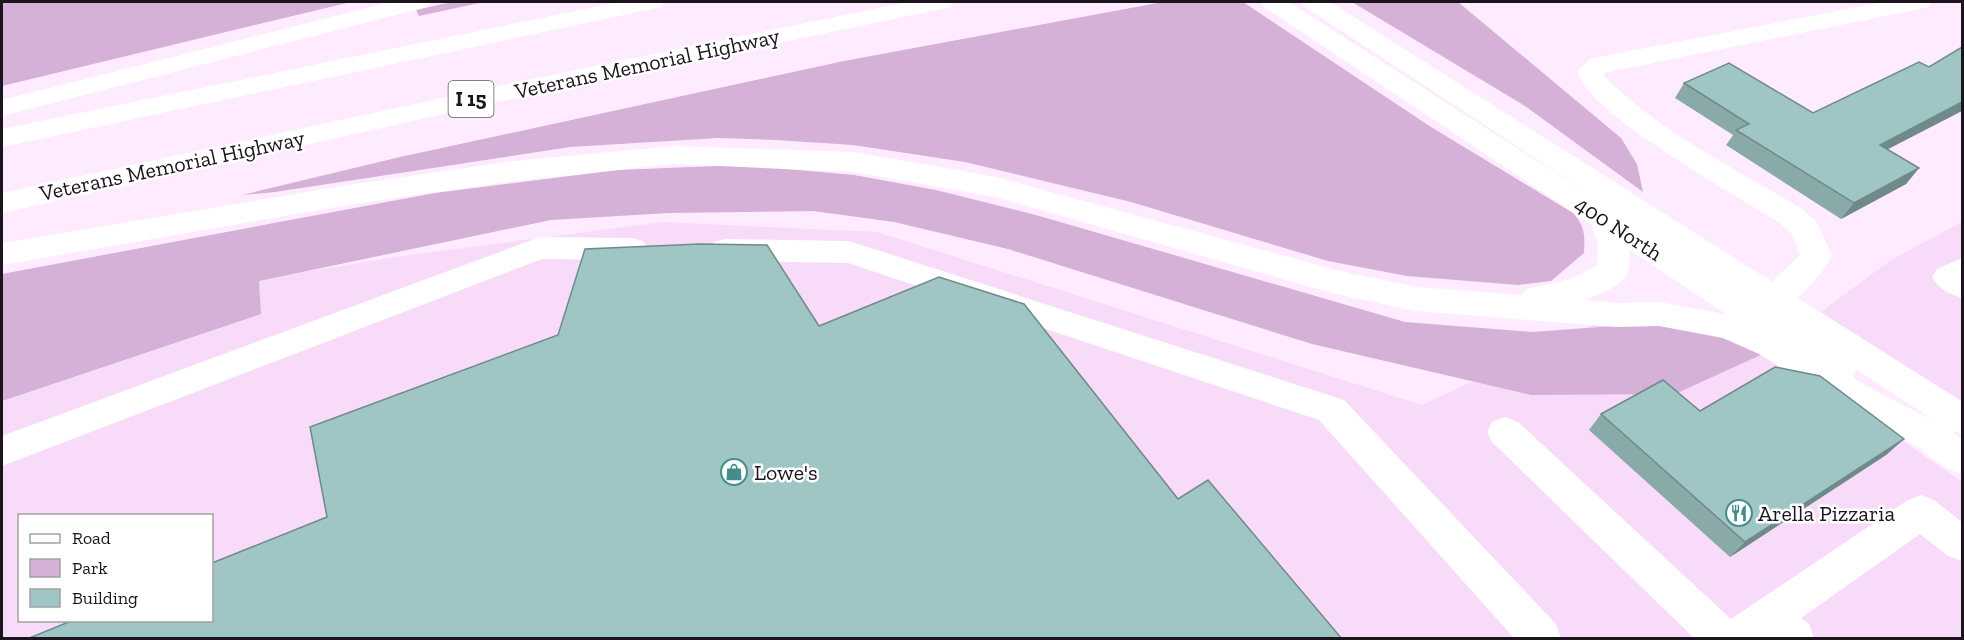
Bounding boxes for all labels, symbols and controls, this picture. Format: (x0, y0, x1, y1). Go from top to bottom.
street label: Veterans Memorial Highway (511, 22, 783, 105)
road number: I 15 (448, 81, 494, 117)
street label: Veterans Memorial Highway (36, 124, 308, 207)
street label: 400 North (1570, 190, 1668, 267)
shop icon: Lowe's (719, 457, 749, 487)
place label: Lowe's (754, 459, 818, 486)
restaurant icon: Arella Pizzaria (1724, 498, 1754, 528)
place label: Arella Pizzaria (1758, 500, 1895, 527)
legend (18, 514, 213, 622)
text: Road (72, 527, 111, 549)
text: Park (72, 557, 108, 579)
text: Building (72, 587, 138, 609)

